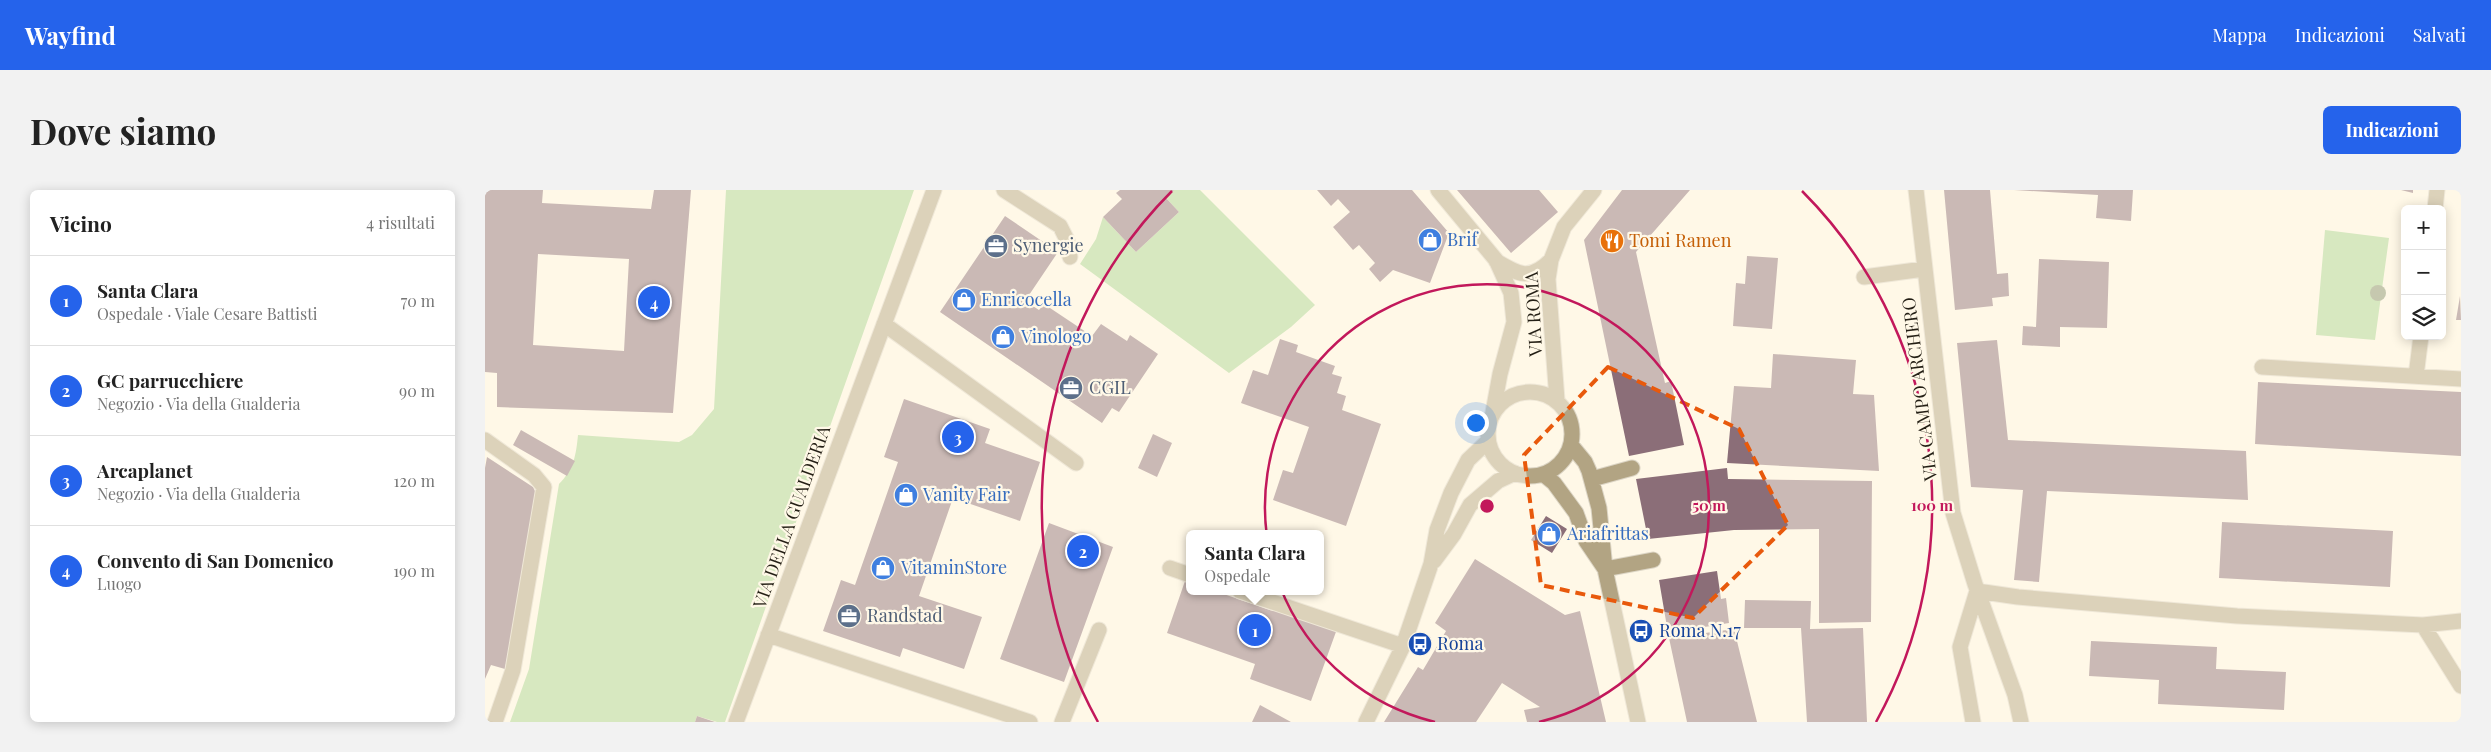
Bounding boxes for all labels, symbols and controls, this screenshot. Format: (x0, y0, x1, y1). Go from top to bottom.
text: Wayfind (25, 19, 116, 51)
text: Mappa (2212, 23, 2267, 47)
text: Indicazioni (2295, 23, 2385, 47)
text: Salvati (2413, 23, 2466, 47)
button: Indicazioni (2323, 106, 2461, 154)
text: Dove siamo (30, 107, 216, 154)
map controls (2401, 205, 2446, 340)
button: + (2401, 205, 2446, 250)
text: Vicino (50, 209, 112, 237)
text: 4 risultati (366, 212, 435, 233)
shop icon: Brif (1417, 227, 1443, 253)
place label: Brif (1447, 227, 1479, 251)
restaurant icon: Tomi Ramen (1599, 228, 1625, 254)
place label: Tomi Ramen (1629, 228, 1732, 252)
office icon: Synergie (983, 233, 1009, 259)
place label: Synergie (1013, 233, 1084, 257)
button: − (2401, 250, 2446, 295)
street label: VIA ROMA (1519, 270, 1547, 358)
text: Santa Clara (97, 277, 198, 303)
pin: 4 (638, 283, 670, 321)
shop icon: Enricocella (951, 287, 977, 313)
place label: Enricocella (981, 287, 1072, 311)
text: 1 (63, 290, 69, 311)
text: 70 m (401, 290, 435, 311)
button: layers (2401, 295, 2446, 340)
street label: VIA CAMPO ARCHERO (1896, 296, 1942, 483)
text: Ospedale · Viale Cesare Battisti (97, 303, 318, 324)
shop icon: Vinologo (990, 324, 1016, 350)
place label: Vinologo (1020, 324, 1092, 348)
text: GC parrucchiere (97, 367, 243, 393)
office icon: CGIL (1058, 375, 1084, 401)
place label: CGIL (1089, 375, 1131, 399)
text: 2 (62, 380, 70, 401)
text: 90 m (399, 380, 435, 401)
text: Negozio · Via della Gualderia (97, 393, 300, 414)
your location (1463, 410, 1489, 436)
pin: 3 (942, 418, 974, 456)
street label: VIA DELLA GUALDERIA (746, 421, 836, 612)
text: Arcaplanet (97, 457, 193, 483)
text: 3 (62, 470, 70, 491)
text: 120 m (394, 470, 435, 491)
shop icon: Vanity Fair (893, 482, 919, 508)
place label: Vanity Fair (922, 482, 1010, 506)
text: Negozio · Via della Gualderia (97, 483, 300, 504)
text: 50 m (1692, 495, 1726, 515)
text: 100 m (1911, 495, 1954, 515)
centre of rings (1478, 497, 1496, 515)
shop icon: Ariafrittas (1536, 521, 1562, 547)
place label: Ariafrittas (1566, 521, 1649, 545)
popup (1186, 530, 1324, 595)
pin: 2 (1067, 532, 1099, 570)
text: Santa Clara (1204, 539, 1306, 565)
text: Convento di San Domenico (97, 547, 334, 573)
shop icon: VitaminStore (870, 555, 896, 581)
place label: VitaminStore (900, 555, 1007, 579)
text: 4 (62, 560, 70, 581)
text: 190 m (393, 560, 435, 581)
text: Ospedale (1204, 565, 1271, 586)
text: Luogo (97, 573, 142, 594)
office icon: Randstad (836, 603, 862, 629)
place label: Randstad (867, 603, 943, 627)
pin: 1 (1239, 611, 1271, 649)
bus stop icon: Roma N.17 (1628, 618, 1654, 644)
place label: Roma N.17 (1659, 618, 1741, 642)
bus stop icon: Roma (1407, 631, 1433, 657)
place label: Roma (1437, 631, 1484, 655)

